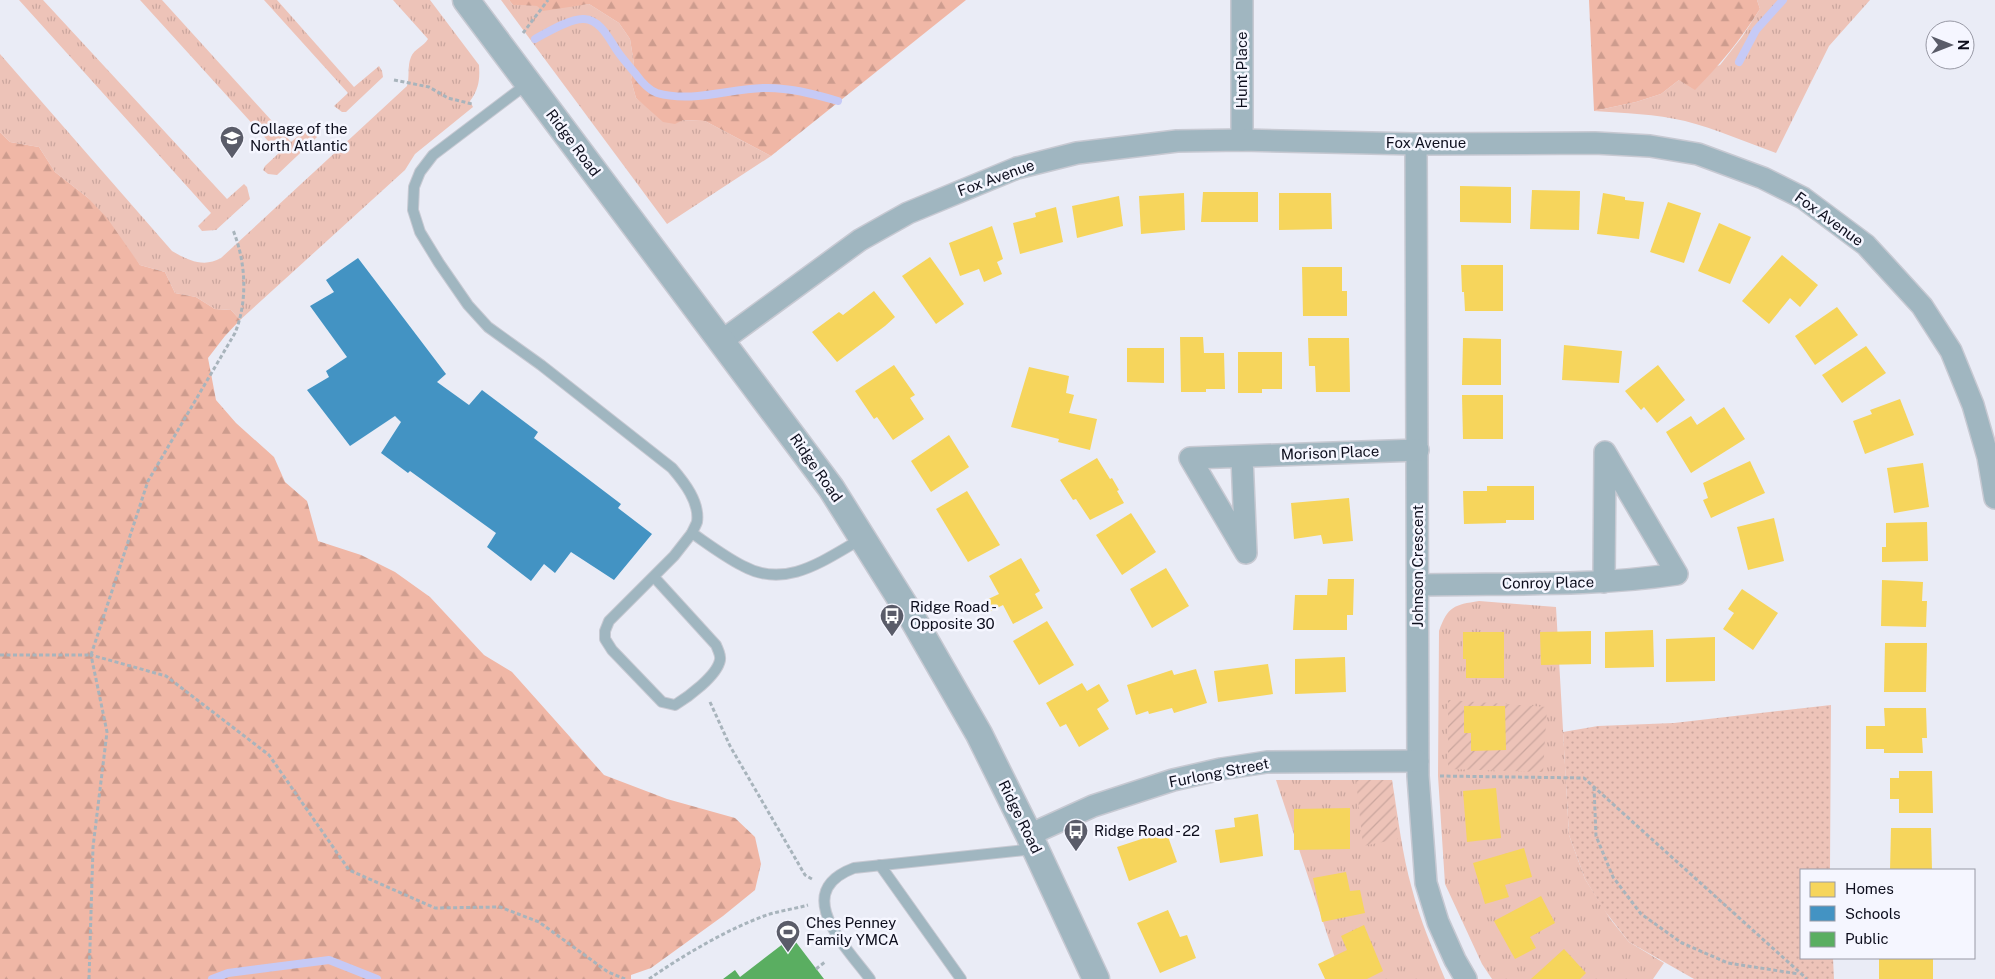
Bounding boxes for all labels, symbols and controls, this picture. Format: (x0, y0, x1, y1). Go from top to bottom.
north arrow (1925, 20, 1975, 70)
street label: Hunt Place (1233, 31, 1250, 109)
text: N (1955, 40, 1971, 50)
street label: Ridge Road (543, 106, 604, 179)
place label: Collage of the North Atlantic (250, 120, 348, 154)
school or university icon: Collage of the North Atlantic (219, 125, 245, 159)
street label: Fox Avenue (1386, 134, 1466, 151)
street label: Fox Avenue (955, 156, 1036, 199)
street label: Fox Avenue (1792, 188, 1867, 249)
street label: Ridge Road (787, 430, 846, 505)
street label: Morison Place (1280, 442, 1380, 463)
street label: Johnson Crescent (1409, 504, 1426, 627)
street label: Conroy Place (1502, 573, 1594, 592)
place label: Ridge Road - Opposite 30 (910, 598, 997, 632)
bus stop icon: Ridge Road - Opposite 30 (879, 603, 905, 637)
street label: Furlong Street (1167, 754, 1271, 791)
street label: Ridge Road (995, 777, 1045, 856)
bus stop icon: Ridge Road - 22 (1063, 818, 1089, 852)
place label: Ridge Road - 22 (1094, 822, 1200, 839)
legend (1800, 869, 1975, 959)
text: Homes (1845, 880, 1894, 897)
text: Schools (1845, 905, 1901, 922)
place label: Ches Penney Family YMCA (806, 914, 899, 948)
sports icon: Ches Penney Family YMCA (775, 919, 801, 953)
text: Public (1845, 930, 1889, 947)

